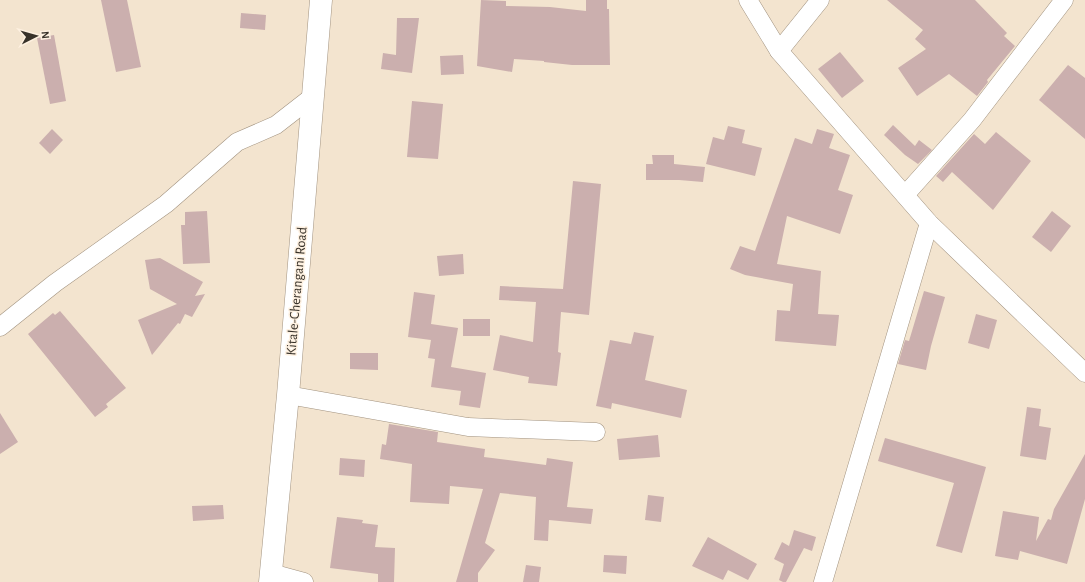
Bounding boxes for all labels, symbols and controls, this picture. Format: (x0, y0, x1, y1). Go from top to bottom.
north arrow (16, 16, 56, 56)
text: N (40, 31, 51, 39)
street label: Kitale-Cherangani Road (284, 226, 310, 356)

